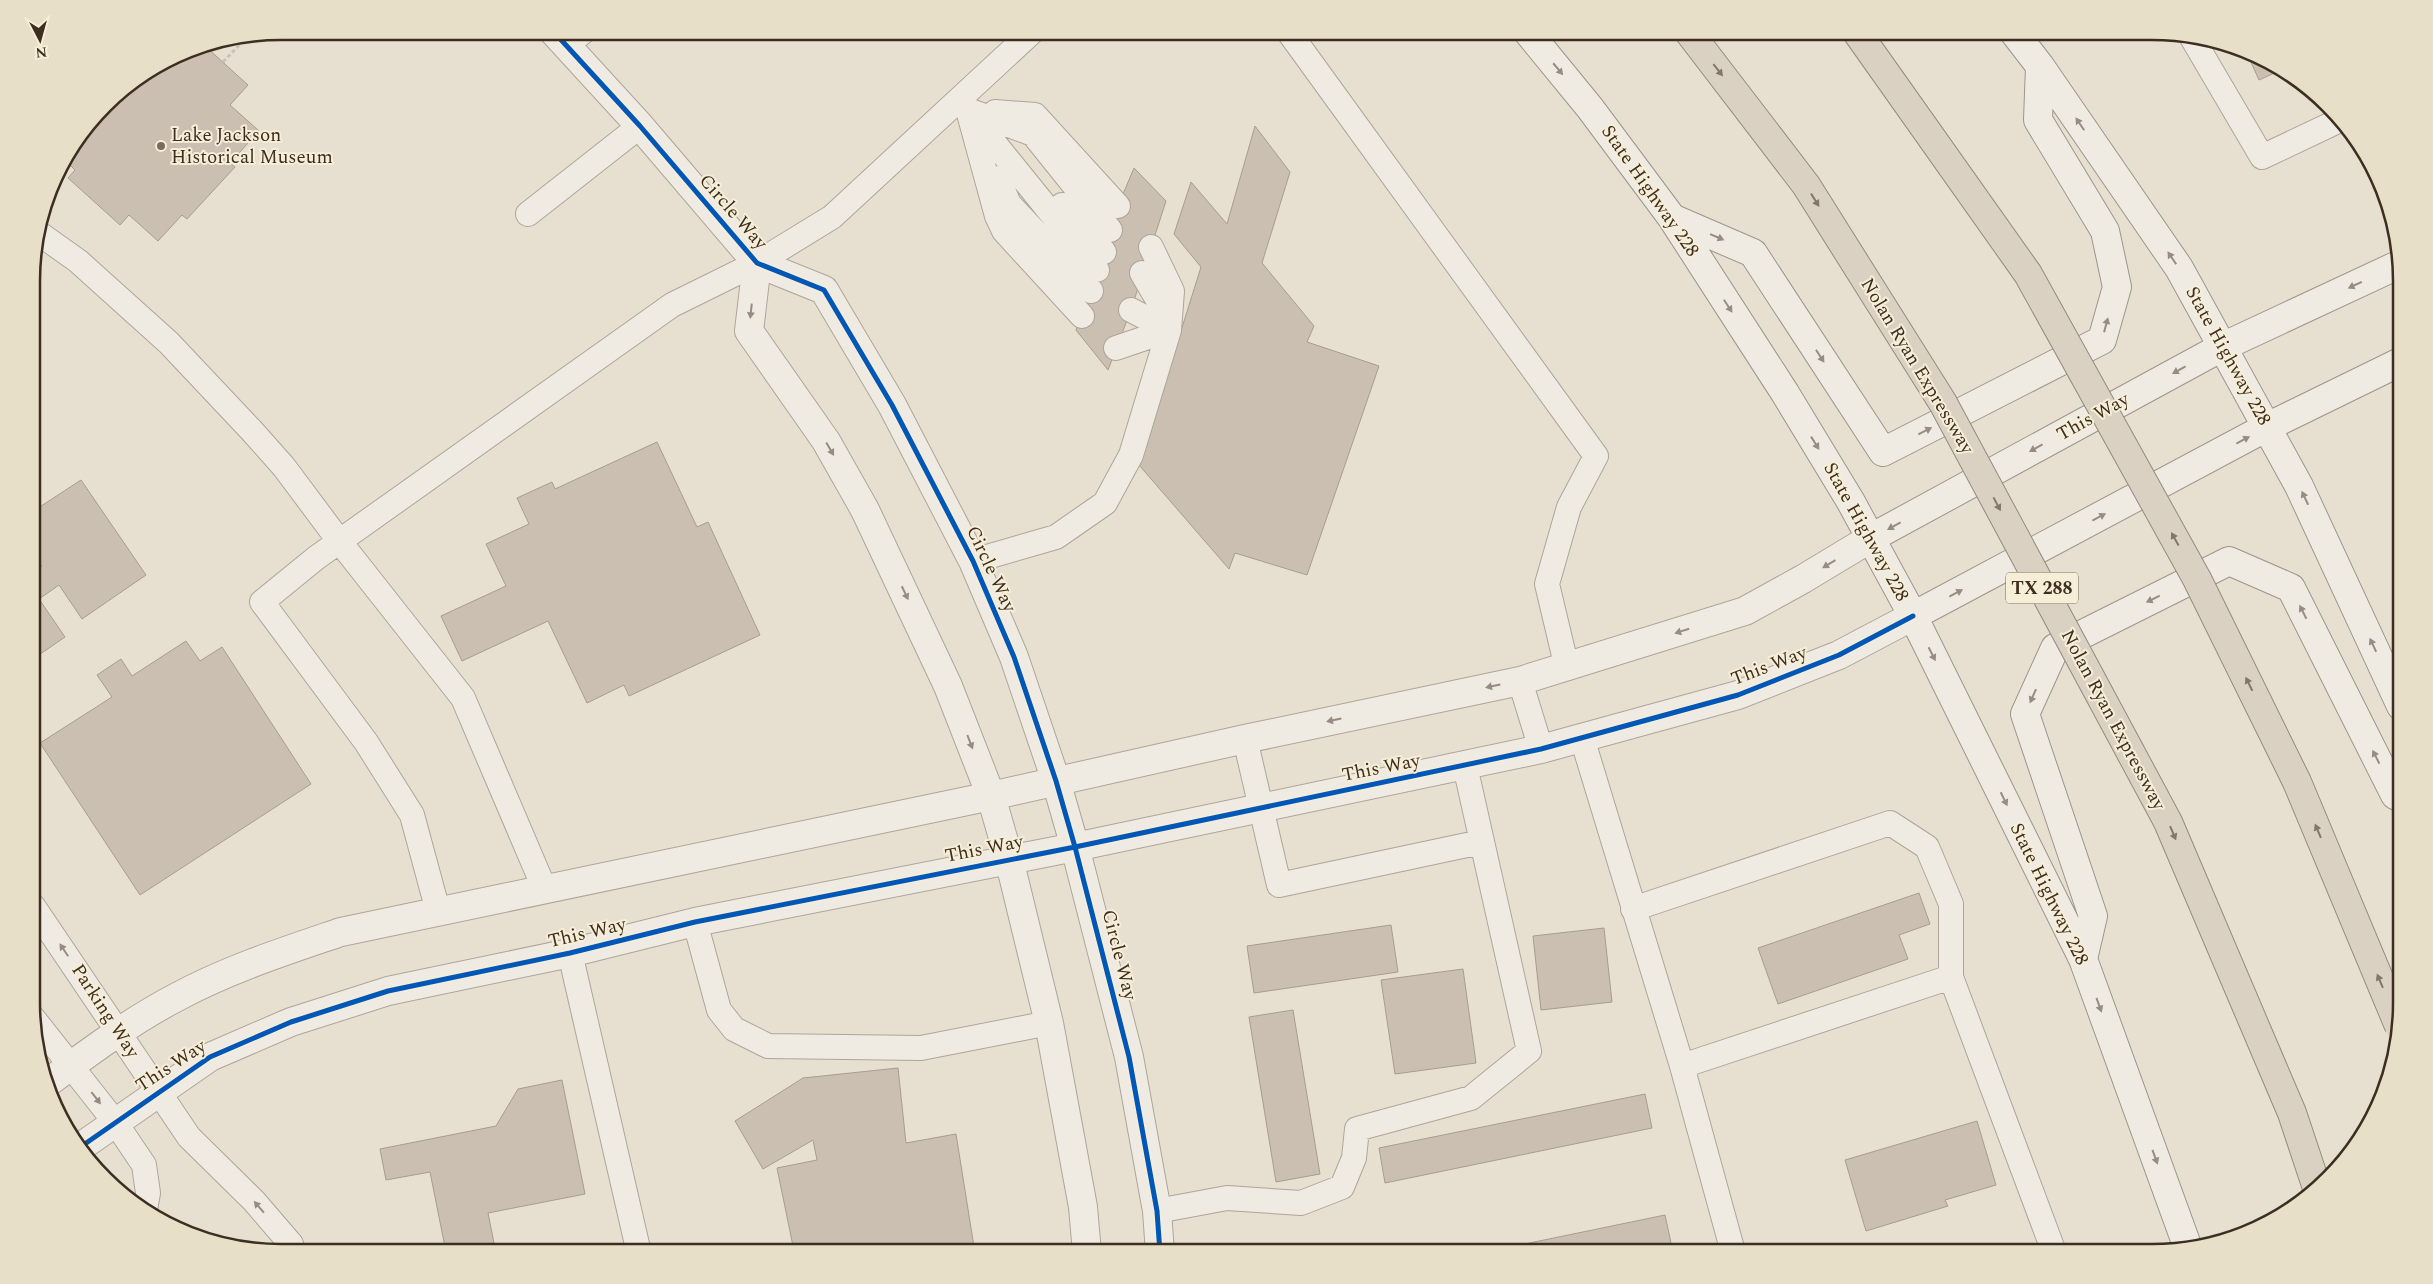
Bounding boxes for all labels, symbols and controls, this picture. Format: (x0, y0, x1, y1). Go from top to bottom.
north arrow (15, 15, 65, 65)
text: N (35, 41, 48, 63)
one-way arrow (1553, 62, 1564, 75)
one-way arrow (1712, 63, 1723, 76)
one-way arrow (2075, 118, 2085, 131)
street label: State Highway 228 (1594, 119, 1706, 263)
place label: Lake Jackson Historical Museum (171, 121, 333, 172)
marker: Lake Jackson Historical Museum (155, 140, 167, 152)
street label: Circle Way (692, 168, 775, 257)
one-way arrow (1811, 193, 1820, 206)
one-way arrow (1710, 234, 1724, 242)
one-way arrow (2167, 252, 2177, 265)
street label: Nolan Ryan Expressway (1853, 272, 1982, 460)
street label: State Highway 228 (2178, 281, 2278, 431)
one-way arrow (2348, 281, 2362, 289)
one-way arrow (1724, 299, 1733, 312)
one-way arrow (747, 304, 755, 320)
one-way arrow (2103, 317, 2111, 332)
one-way arrow (1815, 349, 1825, 363)
one-way arrow (2172, 366, 2186, 374)
street label: This Way (2051, 385, 2135, 449)
one-way arrow (1918, 427, 1932, 435)
one-way arrow (1811, 436, 1820, 449)
one-way arrow (2235, 436, 2250, 444)
one-way arrow (826, 441, 834, 456)
one-way arrow (2029, 444, 2044, 452)
street label: State Highway 228 (1816, 457, 1916, 607)
one-way arrow (2301, 491, 2309, 505)
one-way arrow (1993, 497, 2001, 512)
one-way arrow (2092, 513, 2107, 521)
street label: Circle Way (958, 521, 1024, 618)
one-way arrow (1886, 522, 1901, 530)
one-way arrow (2171, 532, 2179, 547)
one-way arrow (1823, 559, 1836, 568)
road number: TX 288 (2006, 572, 2078, 604)
one-way arrow (901, 586, 909, 600)
one-way arrow (1948, 589, 1963, 597)
one-way arrow (2145, 595, 2160, 603)
one-way arrow (2299, 605, 2307, 619)
street label: Nolan Ryan Expressway (2053, 624, 2173, 816)
one-way arrow (1674, 627, 1689, 635)
street label: This Way (1727, 638, 1812, 694)
one-way arrow (2369, 638, 2377, 653)
one-way arrow (1928, 646, 1936, 661)
one-way arrow (2245, 677, 2253, 691)
one-way arrow (1484, 683, 1500, 691)
one-way arrow (2029, 689, 2037, 703)
one-way arrow (1326, 716, 1341, 724)
one-way arrow (966, 735, 974, 750)
street label: This Way (1339, 746, 1424, 790)
one-way arrow (2372, 750, 2380, 765)
one-way arrow (2000, 792, 2008, 806)
street label: State Highway 228 (2002, 818, 2096, 970)
one-way arrow (2313, 824, 2321, 838)
one-way arrow (2169, 826, 2177, 840)
street label: This Way (942, 827, 1027, 871)
street label: Circle Way (1094, 907, 1144, 1004)
street label: This Way (545, 910, 630, 956)
one-way arrow (59, 943, 69, 957)
street label: Parking Way (64, 958, 147, 1065)
one-way arrow (2376, 973, 2384, 988)
one-way arrow (2095, 998, 2103, 1013)
street label: This Way (130, 1032, 213, 1100)
one-way arrow (90, 1091, 101, 1104)
one-way arrow (2152, 1150, 2159, 1165)
one-way arrow (253, 1202, 265, 1214)

